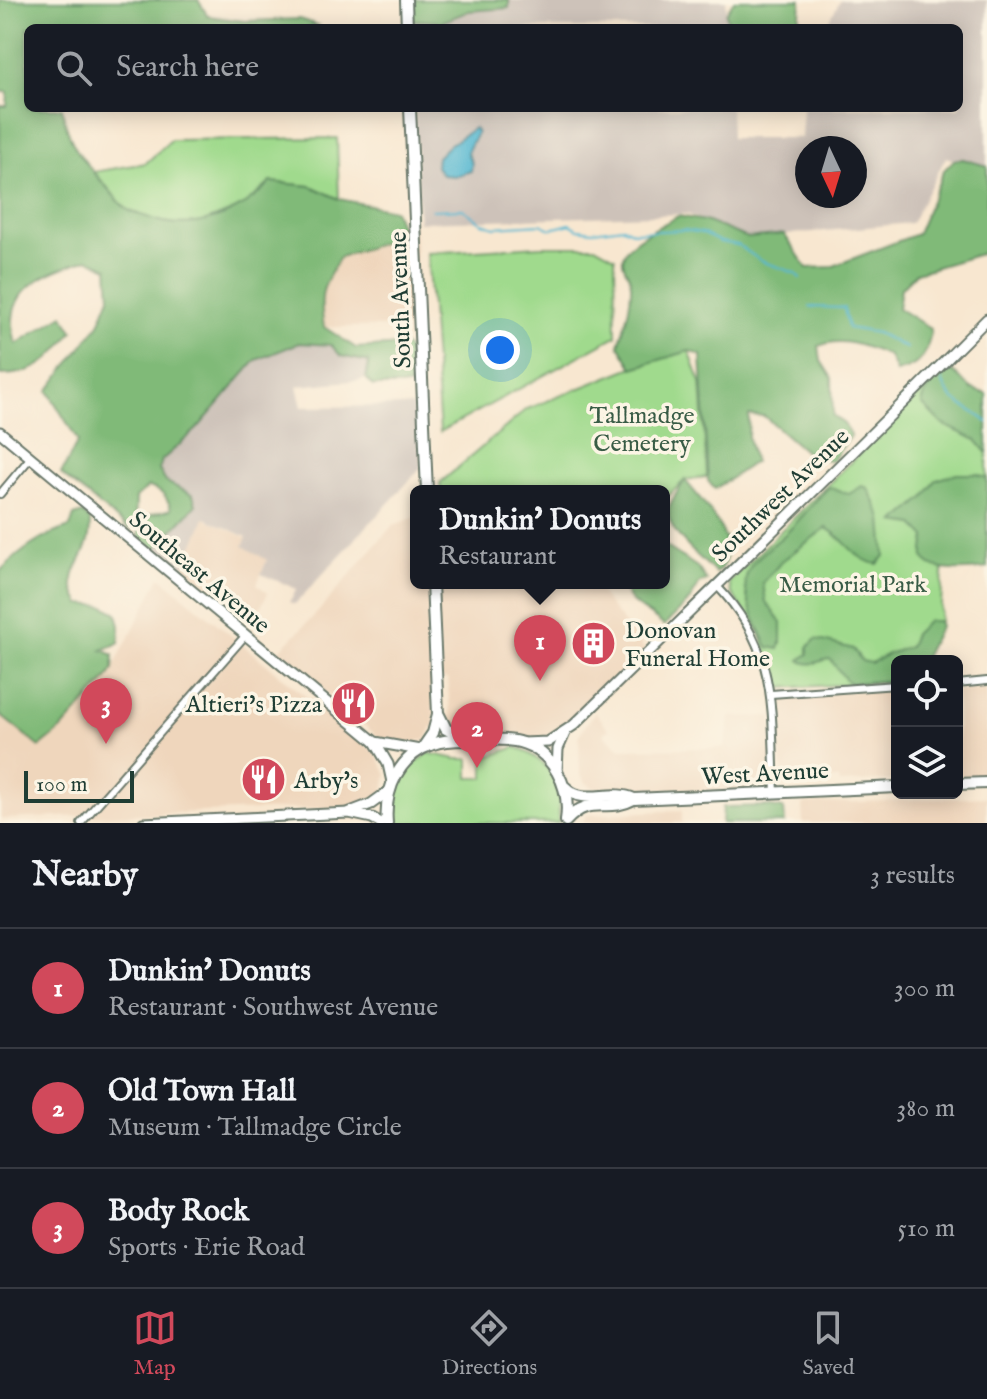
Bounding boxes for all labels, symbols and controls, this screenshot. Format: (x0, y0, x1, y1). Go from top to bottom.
search box (24, 24, 963, 112)
icon: search (52, 46, 96, 90)
text: Search here (116, 49, 259, 87)
north arrow (795, 136, 867, 208)
street label: South Avenue (384, 231, 419, 369)
your location (480, 330, 520, 370)
park label: Tallmadge Cemetery (590, 401, 694, 460)
street label: Southwest Avenue (705, 422, 857, 570)
popup (410, 485, 670, 589)
text: Dunkin' Donuts (439, 502, 641, 540)
street label: Southeast Avenue (122, 505, 276, 641)
text: Restaurant (439, 540, 556, 573)
park label: Memorial Park (779, 570, 927, 601)
pin: 1 (514, 615, 566, 681)
place label: Donovan Funeral Home (625, 616, 770, 675)
building icon: Donovan Funeral Home (570, 620, 618, 668)
map controls (891, 655, 963, 799)
button: locate (891, 655, 963, 727)
pin: 3 (80, 678, 132, 744)
restaurant icon: Altieri's Pizza (329, 680, 377, 728)
place label: Altieri's Pizza (184, 690, 323, 721)
pin: 2 (451, 702, 503, 768)
button: layers (891, 727, 963, 799)
restaurant icon: Arby's (239, 756, 287, 804)
street label: West Avenue (700, 756, 830, 793)
place label: Arby's (293, 766, 358, 797)
scale bar (24, 767, 134, 803)
text: 100 m (36, 771, 88, 799)
text: Nearby (32, 854, 138, 897)
text: 3 results (870, 859, 955, 892)
text: Dunkin' Donuts (108, 953, 311, 991)
text: 1 (53, 972, 63, 1005)
text: 300 m (894, 972, 955, 1005)
text: Restaurant · Southwest Avenue (108, 991, 438, 1024)
text: Old Town Hall (108, 1073, 296, 1111)
text: 2 (52, 1092, 64, 1125)
text: 380 m (897, 1092, 955, 1125)
text: Museum · Tallmadge Circle (108, 1111, 402, 1144)
text: Body Rock (108, 1193, 249, 1231)
text: 3 (53, 1212, 63, 1245)
text: 510 m (897, 1212, 955, 1245)
text: Sports · Erie Road (108, 1231, 305, 1264)
tab: Map (133, 1306, 177, 1382)
tab: Directions (442, 1306, 537, 1382)
tab: Saved (802, 1306, 854, 1382)

